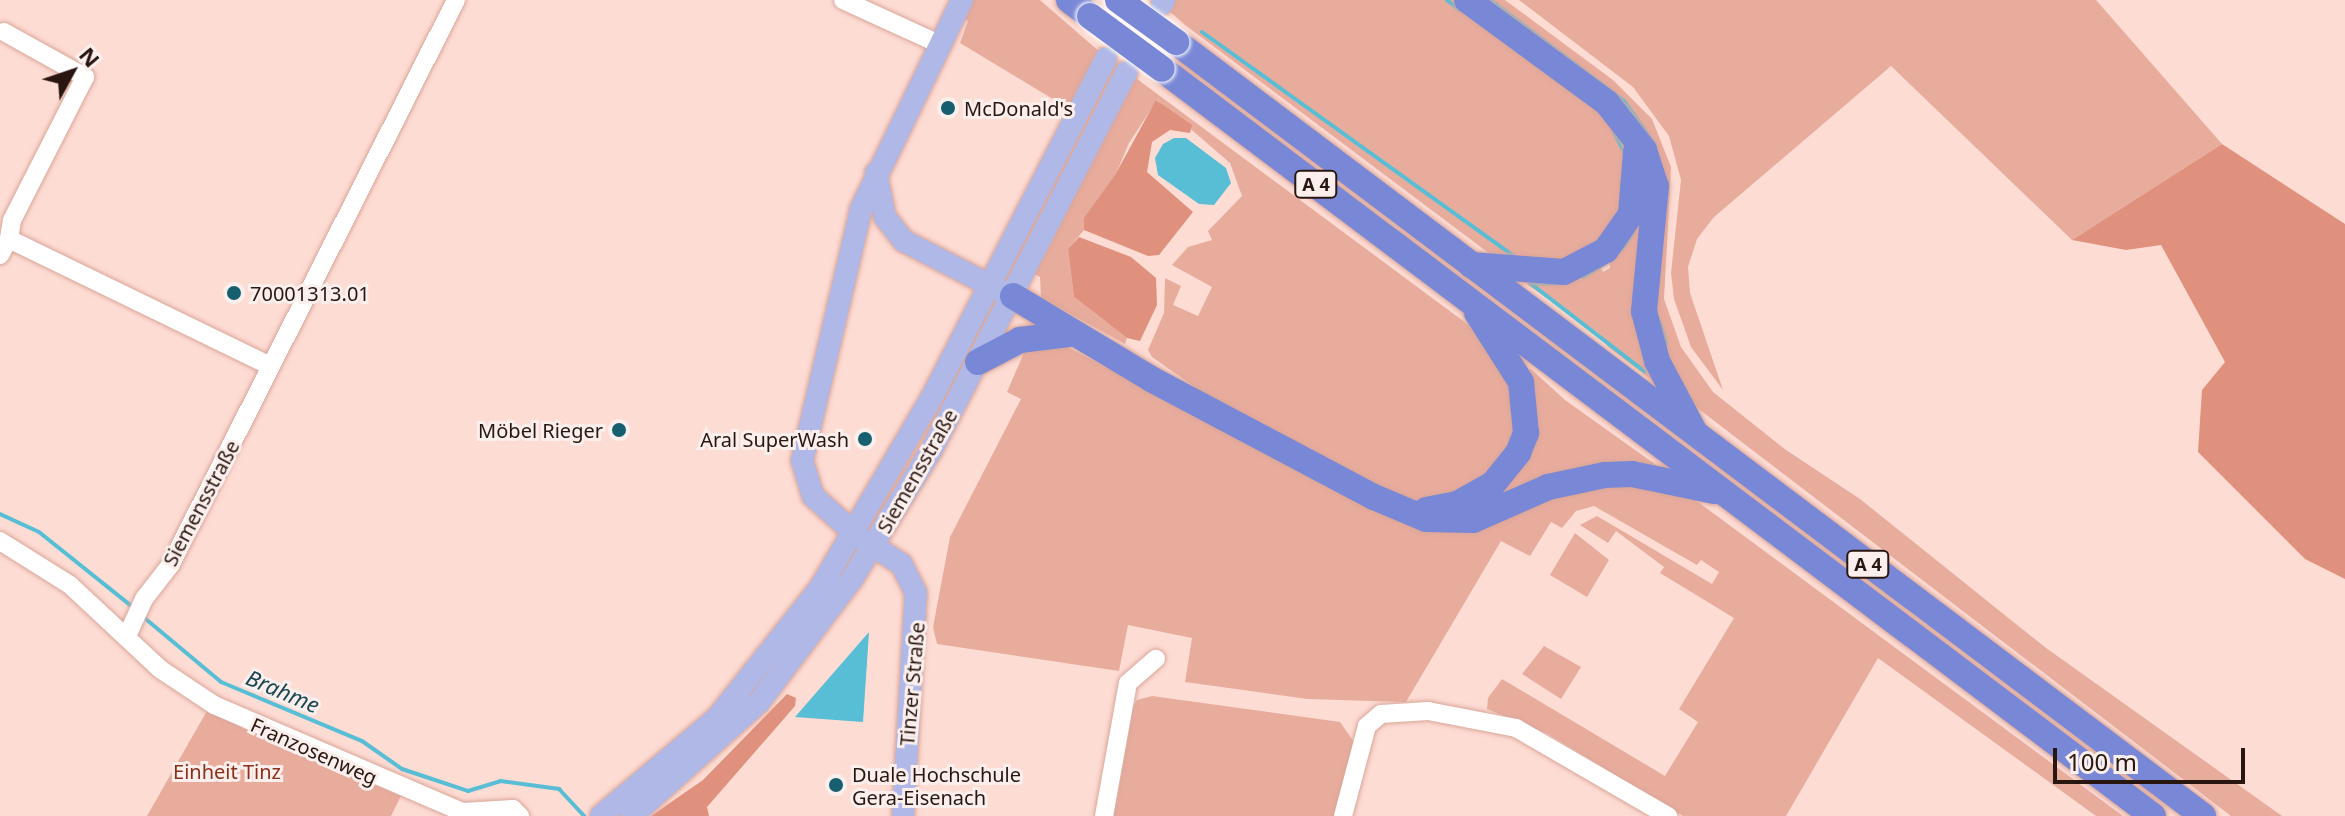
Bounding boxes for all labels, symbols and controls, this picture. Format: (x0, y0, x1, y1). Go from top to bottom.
north arrow (32, 32, 112, 112)
text: N (73, 40, 108, 73)
place label: McDonald's (964, 96, 1073, 120)
marker: McDonald's (939, 99, 957, 117)
road number: A 4 (1294, 170, 1338, 198)
place label: 70001313.01 (250, 281, 370, 305)
marker: 70001313.01 (225, 284, 243, 302)
street label: Siemensstraße (872, 405, 962, 537)
place label: Möbel Rieger (478, 418, 603, 442)
marker: Möbel Rieger (610, 421, 628, 439)
place label: Aral SuperWash (700, 427, 849, 451)
marker: Aral SuperWash (856, 430, 874, 448)
street label: Siemensstraße (158, 436, 244, 570)
road number: A 4 (1846, 550, 1890, 578)
street label: Tinzer Straße (895, 621, 929, 747)
water label: Brahme (242, 664, 324, 718)
street label: Franzosenweg (247, 712, 381, 790)
scale bar (2057, 732, 2249, 782)
text: 100 m (2067, 745, 2137, 778)
park label: Einheit Tinz (173, 759, 281, 783)
place label: Duale Hochschule Gera-Eisenach (852, 762, 1021, 809)
marker: Duale Hochschule Gera-Eisenach (827, 776, 845, 794)

